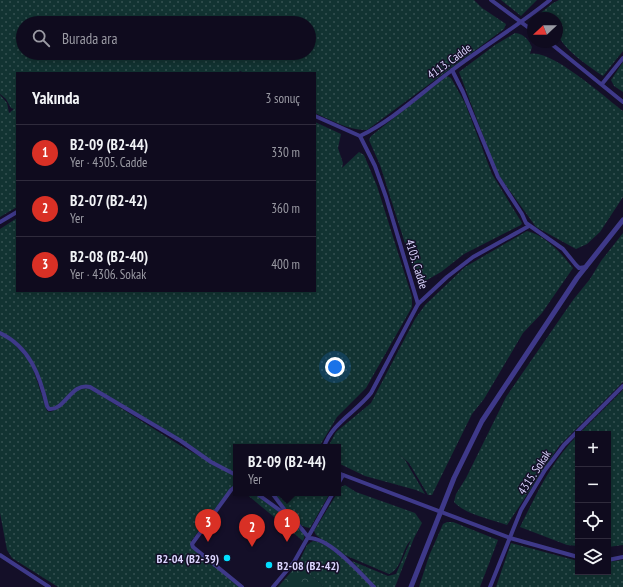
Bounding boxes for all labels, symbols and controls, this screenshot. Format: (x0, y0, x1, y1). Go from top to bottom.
north arrow (527, 12, 563, 48)
search box (16, 16, 316, 60)
icon: search (30, 27, 52, 49)
text: Burada ara (62, 29, 117, 48)
street label: 4113. Cadde (424, 40, 474, 82)
text: Yakında (32, 87, 79, 109)
text: 3 sonuç (265, 90, 300, 107)
text: B2-09 (B2-44) (70, 135, 148, 154)
text: 1 (42, 144, 48, 161)
text: 330 m (271, 144, 300, 161)
text: Yer · 4305. Cadde (70, 154, 147, 171)
text: B2-07 (B2-42) (70, 191, 147, 210)
text: 2 (42, 200, 48, 217)
text: 360 m (271, 200, 300, 217)
text: Yer (70, 210, 84, 227)
street label: 4105. Cadde (402, 237, 432, 291)
text: B2-08 (B2-40) (70, 247, 148, 266)
text: 3 (42, 256, 48, 273)
text: 400 m (271, 256, 300, 273)
text: Yer · 4306. Sokak (70, 266, 146, 283)
your location (325, 357, 345, 377)
map controls (575, 431, 611, 575)
button: + (575, 431, 611, 467)
popup (233, 444, 341, 496)
street label: 4315. Sokak (514, 447, 554, 497)
text: B2-09 (B2-44) (248, 452, 326, 471)
button: − (575, 467, 611, 503)
text: Yer (248, 471, 262, 488)
button: locate (575, 503, 611, 539)
pin: 3 (195, 509, 221, 542)
pin: 1 (274, 509, 300, 542)
pin: 2 (239, 514, 265, 547)
button: layers (575, 539, 611, 575)
place label: B2-04 (B2-39) (157, 551, 219, 566)
marker: B2-04 (B2-39) (222, 553, 232, 563)
place label: B2-08 (B2-42) (277, 558, 339, 573)
marker: B2-08 (B2-42) (264, 560, 274, 570)

